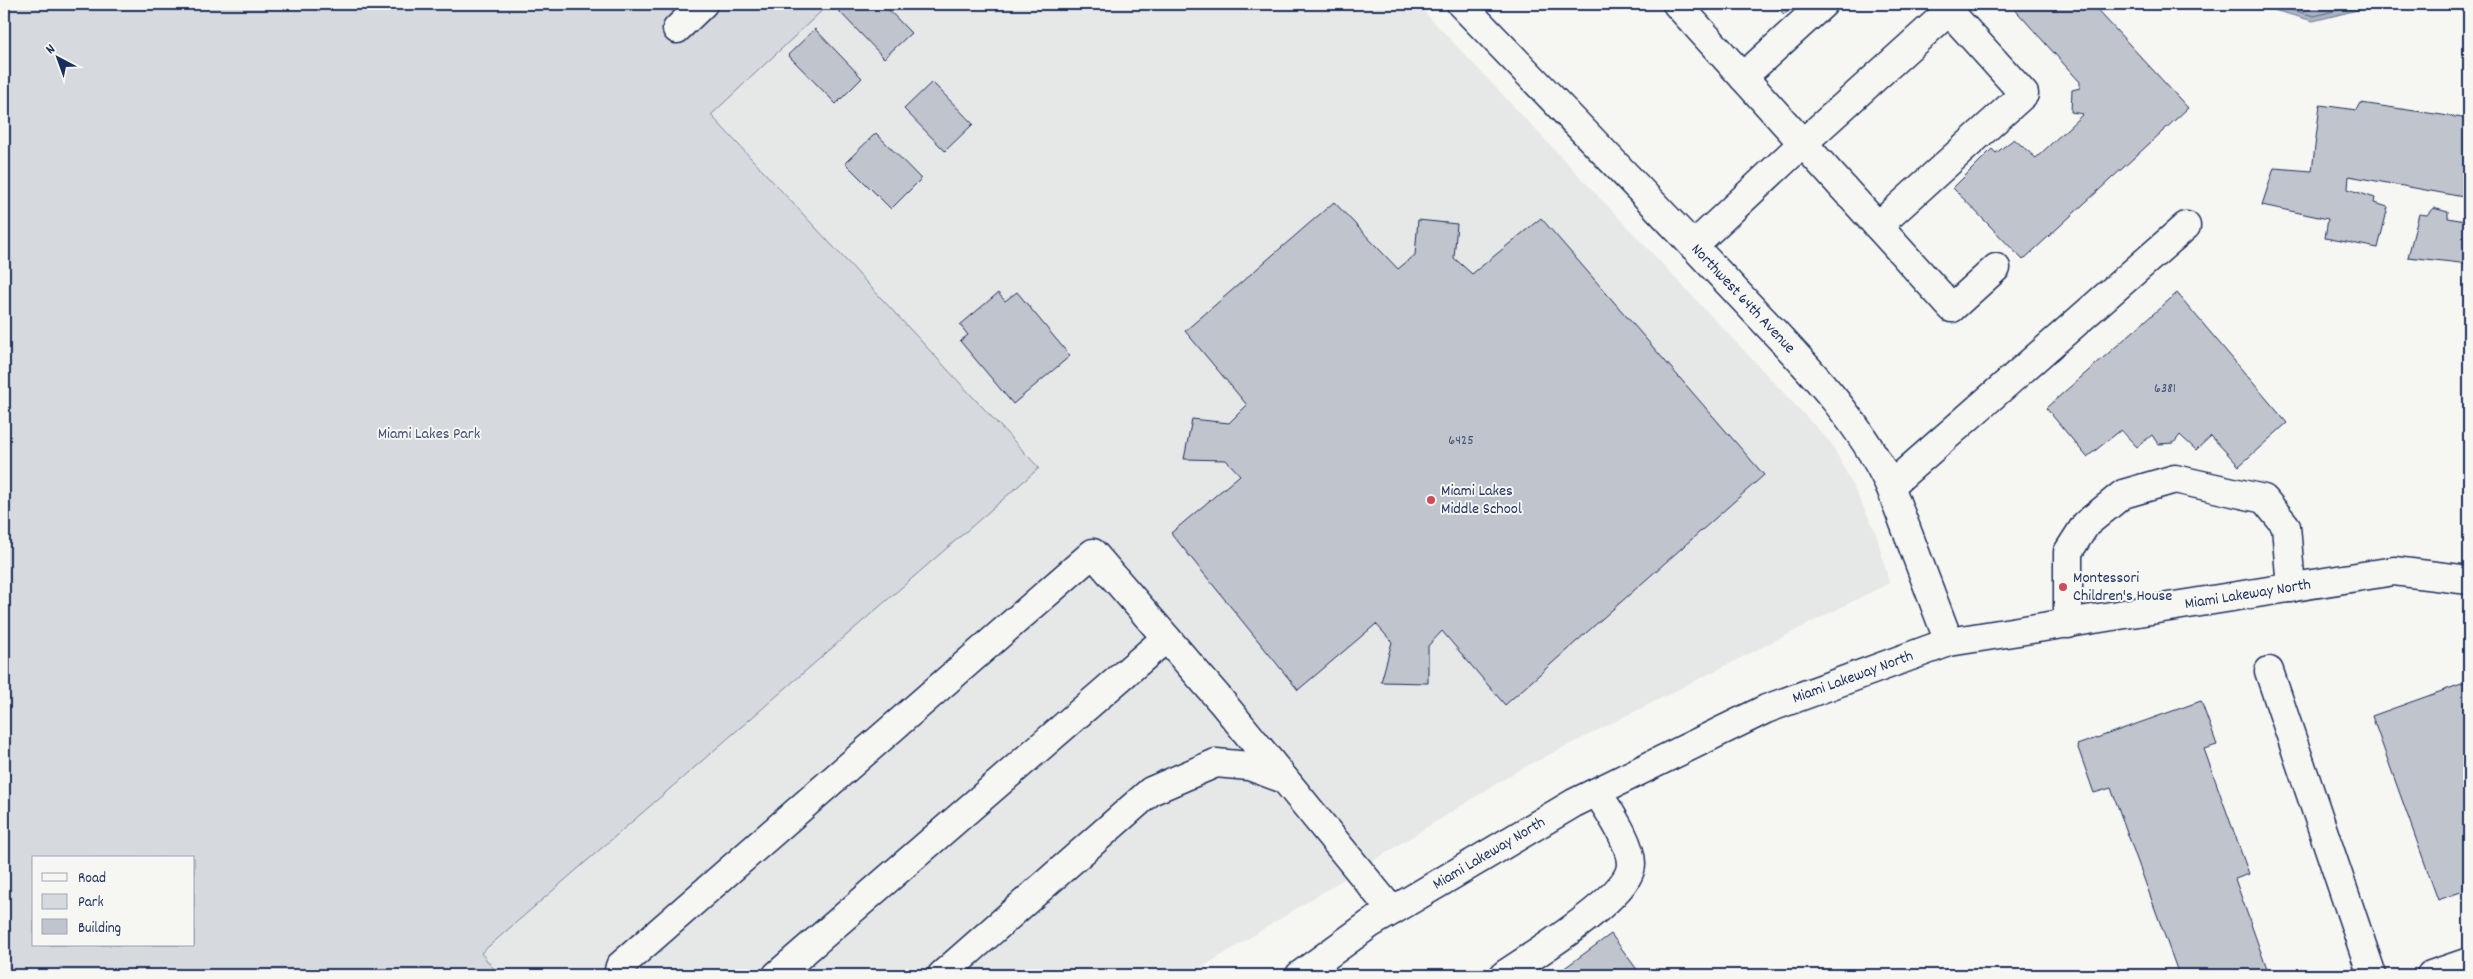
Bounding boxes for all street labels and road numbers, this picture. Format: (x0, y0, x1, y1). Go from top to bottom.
street label: Northwest 64th Avenue (1686, 239, 1801, 359)
street label: Miami Lakeway North (2183, 573, 2312, 616)
street label: Miami Lakeway North (1789, 645, 1917, 710)
street label: Miami Lakeway North (1428, 811, 1550, 896)

